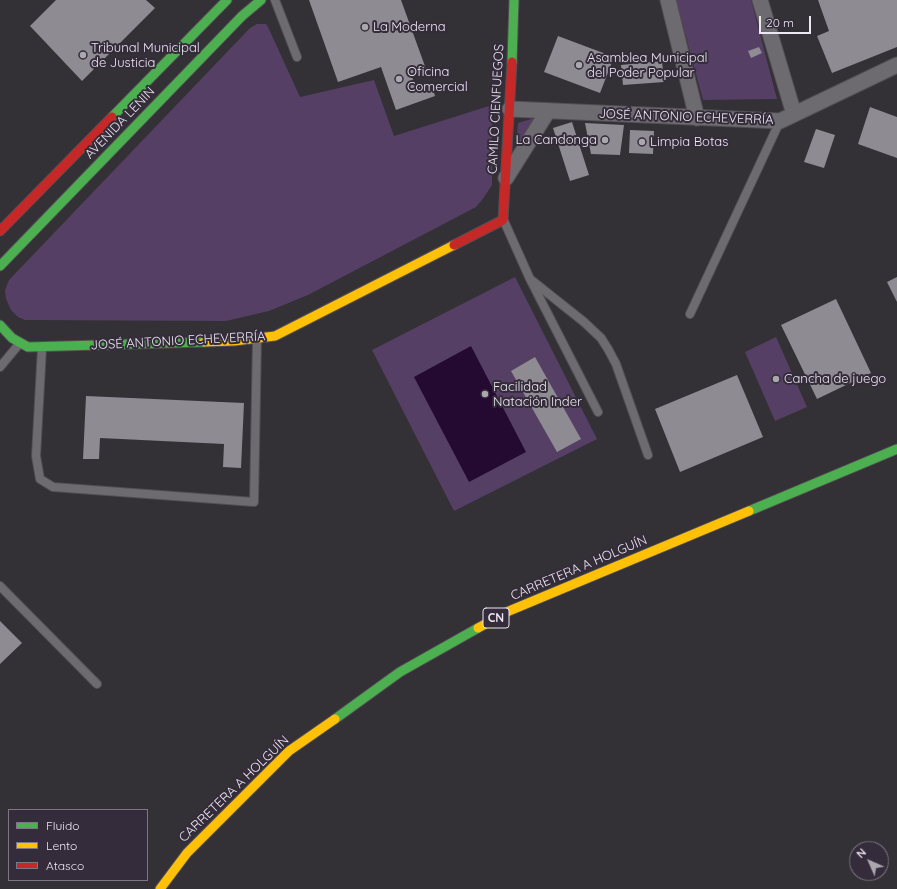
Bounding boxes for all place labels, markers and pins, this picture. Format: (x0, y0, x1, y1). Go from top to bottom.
place label: La Moderna (373, 19, 446, 35)
marker: La Moderna (360, 22, 370, 32)
place label: Tribunal Municipal de Justicia (91, 40, 200, 71)
marker: Tribunal Municipal de Justicia (78, 50, 88, 60)
place label: Asamblea Municipal del Poder Popular (587, 50, 708, 81)
marker: Asamblea Municipal del Poder Popular (574, 60, 584, 70)
place label: Oficina Comercial (407, 64, 468, 95)
marker: Oficina Comercial (394, 74, 404, 84)
place label: La Candonga (516, 132, 597, 148)
place label: Limpia Botas (650, 134, 728, 150)
marker: La Candonga (600, 135, 610, 145)
marker: Limpia Botas (637, 137, 647, 147)
place label: Cancha de juego (784, 371, 886, 387)
marker: Cancha de juego (771, 374, 781, 384)
place label: Facilidad Natación Inder (493, 379, 582, 410)
marker: Facilidad Natación Inder (480, 389, 490, 399)

